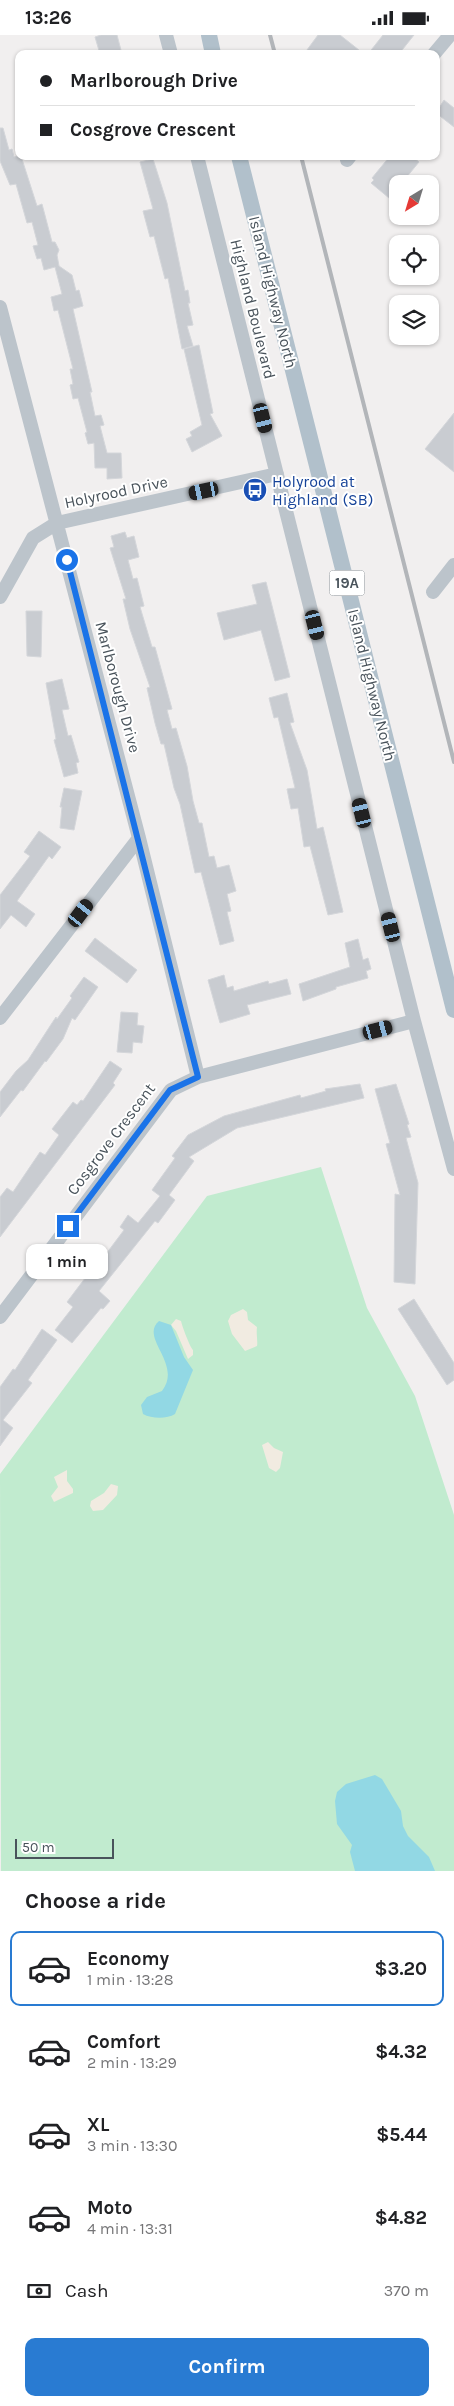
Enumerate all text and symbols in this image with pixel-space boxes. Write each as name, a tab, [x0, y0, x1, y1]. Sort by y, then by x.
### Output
text: 13:26	[25, 7, 72, 29]
text: Marlborough Drive	[70, 70, 238, 92]
text: Cosgrove Crescent	[70, 119, 236, 141]
north arrow	[389, 175, 439, 225]
map controls	[389, 175, 439, 345]
street label: Island Highway North	[245, 214, 301, 370]
button: locate	[389, 235, 439, 285]
street label: Highland Boulevard	[226, 237, 280, 381]
button: layers	[389, 295, 439, 345]
car	[252, 402, 273, 434]
street label: Holyrood Drive	[63, 472, 169, 512]
place label: Holyrood at Highland (SB)	[272, 472, 373, 509]
bus stop icon: Holyrood at Highland (SB)	[242, 477, 268, 503]
car	[187, 481, 220, 501]
route start	[56, 549, 78, 571]
road number: 19A	[330, 571, 364, 595]
street label: Island Highway North	[344, 607, 400, 763]
car	[304, 609, 325, 641]
street label: Marlborough Drive	[91, 619, 145, 755]
car	[351, 797, 372, 829]
car	[65, 897, 96, 929]
car	[380, 911, 401, 943]
car	[361, 1019, 394, 1041]
street label: Cosgrove Crescent	[63, 1079, 159, 1199]
route end	[57, 1215, 79, 1237]
callout: 1 min	[27, 1243, 109, 1279]
text: 1 min	[47, 1252, 87, 1271]
scale bar	[15, 1836, 114, 1859]
text: 50 m	[22, 1839, 55, 1856]
text: Choose a ride	[25, 1888, 166, 1914]
icon: car	[27, 1946, 72, 1991]
text: Economy	[87, 1948, 169, 1970]
text: $3.20	[374, 1958, 427, 1980]
text: 1 min · 13:28	[87, 1970, 173, 1989]
icon: car	[27, 2029, 72, 2074]
text: Comfort	[87, 2031, 161, 2053]
text: $4.32	[375, 2041, 427, 2063]
text: 2 min · 13:29	[87, 2053, 177, 2072]
icon: car	[27, 2112, 72, 2157]
text: XL	[87, 2114, 109, 2136]
text: $5.44	[376, 2124, 427, 2146]
text: 3 min · 13:30	[87, 2136, 177, 2155]
icon: car	[27, 2195, 72, 2240]
text: Moto	[87, 2197, 133, 2219]
text: $4.82	[375, 2207, 427, 2229]
text: 4 min · 13:31	[87, 2219, 173, 2238]
icon: cash	[25, 2277, 53, 2305]
text: Cash	[65, 2280, 109, 2302]
text: 370 m	[384, 2281, 429, 2300]
button: Confirm	[25, 2338, 429, 2396]

